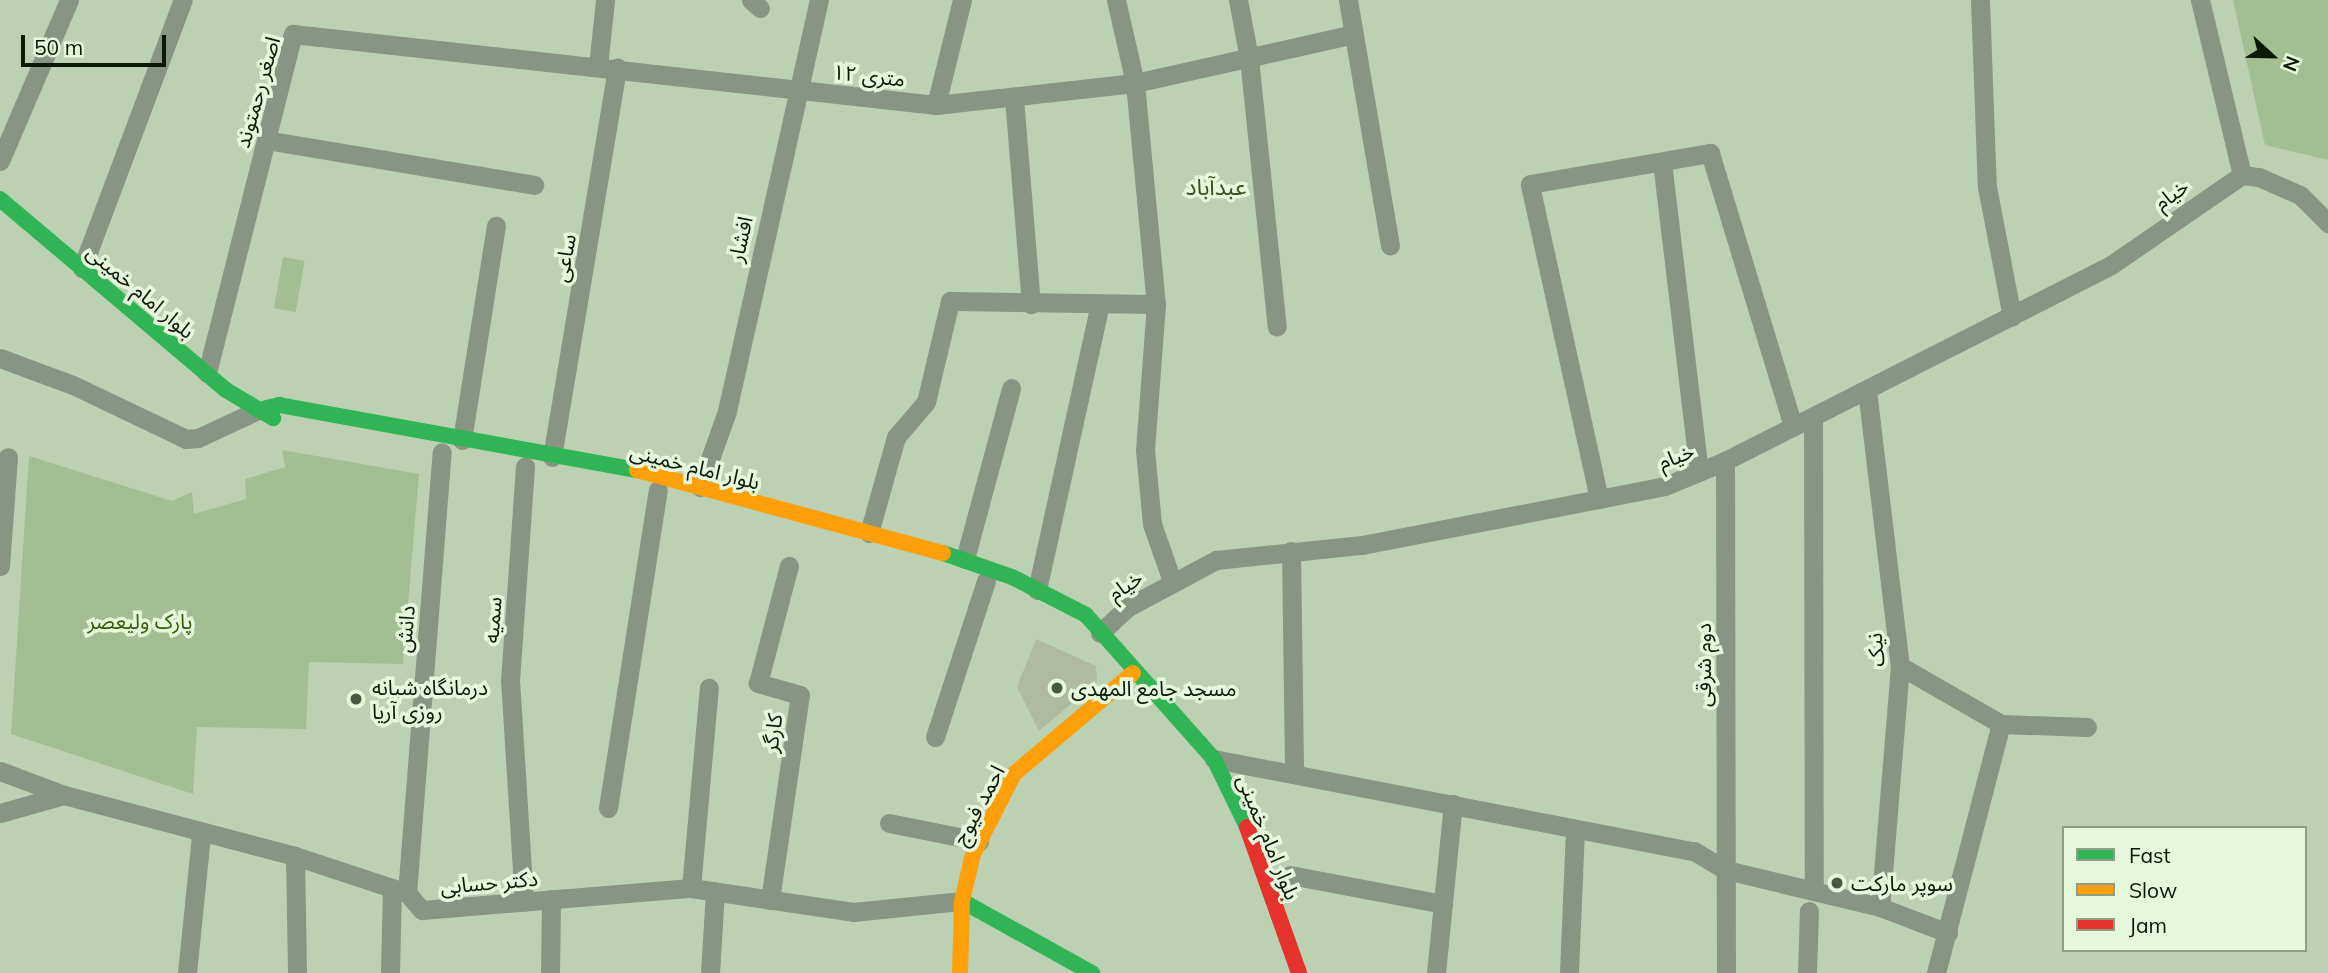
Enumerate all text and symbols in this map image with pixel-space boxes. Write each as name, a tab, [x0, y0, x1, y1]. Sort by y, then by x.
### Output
scale bar	[24, 21, 170, 65]
north arrow	[2237, 21, 2307, 91]
street label: اصغر رحمتوند	[229, 33, 285, 151]
text: 50 m	[34, 34, 83, 60]
text: N	[2278, 53, 2305, 75]
street label: ۱۲ متری	[832, 59, 906, 91]
district label: عبدآباد	[1186, 173, 1246, 201]
street label: خیام	[2149, 173, 2193, 215]
street label: افشار	[723, 214, 757, 264]
street label: ساعی	[547, 232, 581, 284]
street label: بلوار امام خمینی	[82, 239, 200, 343]
street label: بلوار امام خمینی	[628, 438, 762, 494]
street label: خیام	[1654, 438, 1698, 474]
street label: خیام	[1103, 564, 1147, 606]
street label: سمیه	[478, 596, 506, 644]
street label: دانش	[390, 604, 420, 654]
park label: پارک ولیعصر	[87, 608, 193, 634]
street label: دوم شرقی	[1690, 623, 1716, 707]
street label: نیک	[1861, 632, 1889, 668]
place label: درمانگاه شبانه روزی آریا	[372, 674, 488, 724]
place label: مسجد جامع المهدی	[1071, 675, 1236, 701]
marker: مسجد جامع المهدی	[1049, 680, 1065, 696]
marker: درمانگاه شبانه روزی آریا	[346, 689, 366, 709]
street label: کارگر	[757, 712, 787, 754]
street label: احمد فیوج	[947, 761, 1009, 849]
street label: بلوار امام خمینی	[1232, 771, 1306, 903]
legend	[2062, 826, 2307, 952]
text: Fast	[2129, 842, 2171, 868]
street label: دکتر حسابی	[439, 865, 539, 899]
place label: سوپر مارکت	[1851, 870, 1953, 896]
marker: سوپر مارکت	[1829, 875, 1845, 891]
text: Slow	[2129, 877, 2177, 903]
text: Jam	[2129, 912, 2167, 938]

